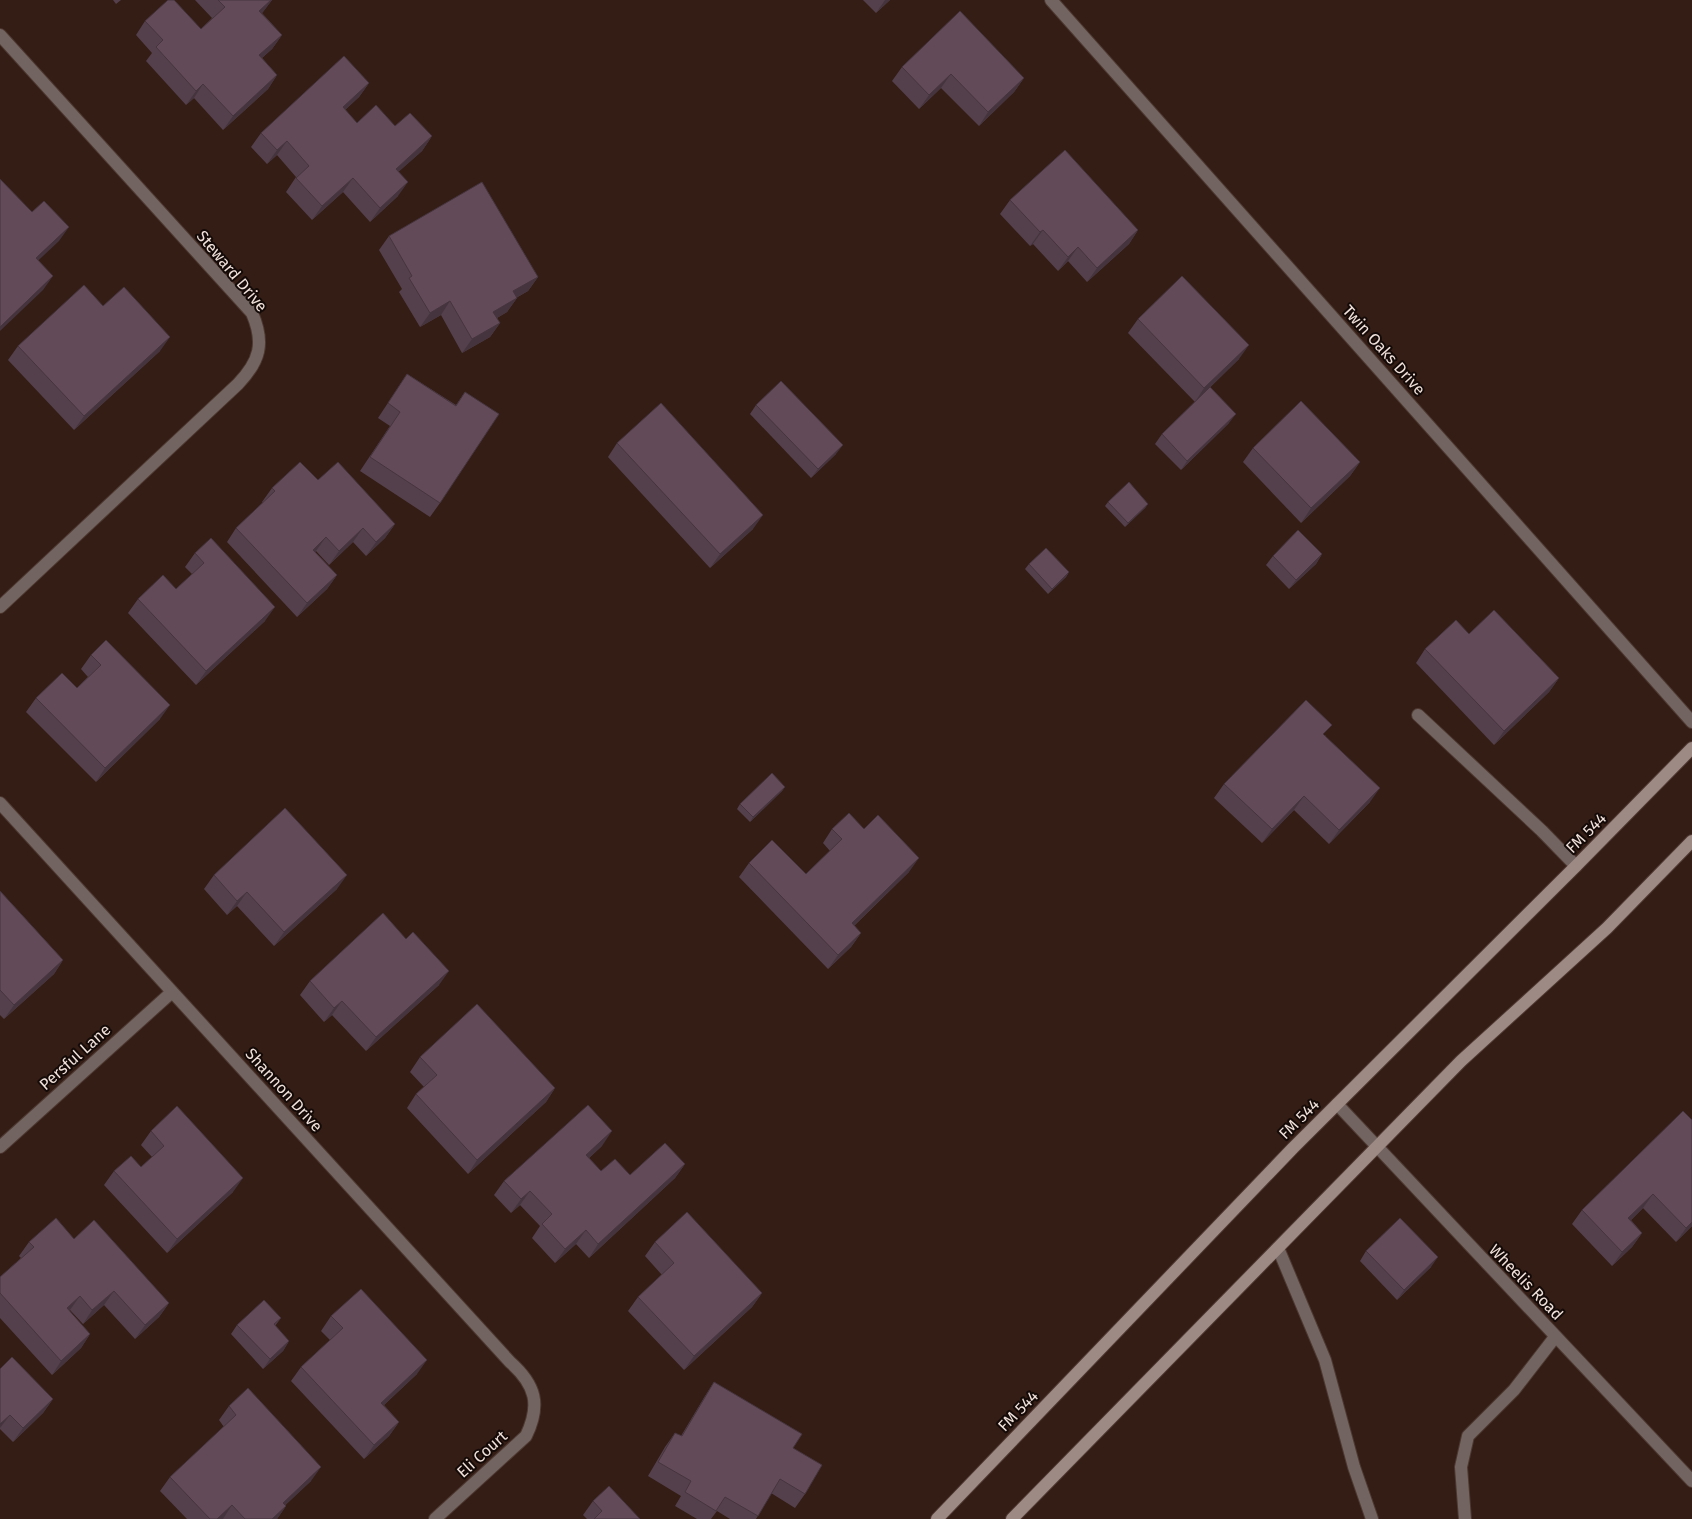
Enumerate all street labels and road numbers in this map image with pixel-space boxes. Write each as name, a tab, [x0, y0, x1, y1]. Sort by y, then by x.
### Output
street label: Steward Drive	[193, 227, 271, 315]
street label: Twin Oaks Drive	[1339, 301, 1429, 399]
street label: FM 544	[1562, 809, 1610, 857]
street label: Persful Lane	[36, 1020, 114, 1094]
street label: Shannon Drive	[241, 1044, 327, 1136]
street label: FM 544	[1275, 1095, 1323, 1143]
street label: Wheelis Road	[1485, 1240, 1567, 1324]
street label: FM 544	[994, 1386, 1042, 1435]
street label: Eli Court	[453, 1426, 511, 1482]

